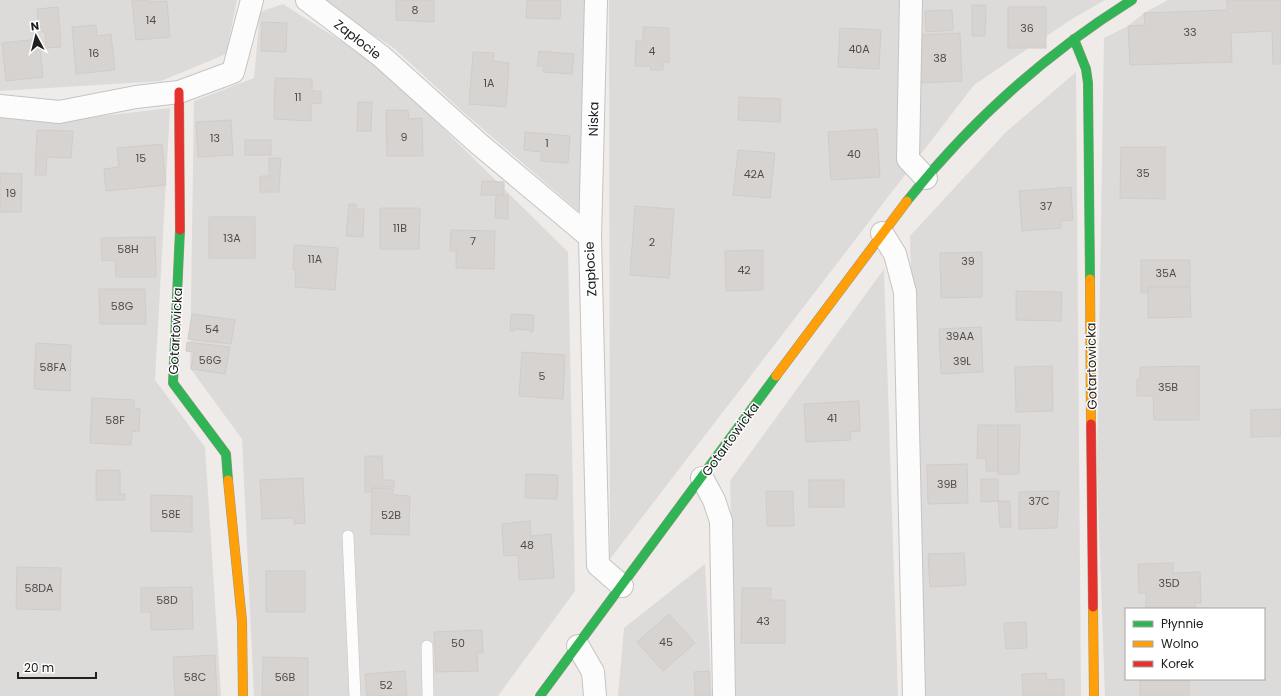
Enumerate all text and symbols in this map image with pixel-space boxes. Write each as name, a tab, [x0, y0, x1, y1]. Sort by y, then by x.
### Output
house number: 8	[412, 2, 419, 18]
house number: 14	[146, 12, 156, 28]
street label: Zapłocie	[330, 15, 385, 64]
north arrow	[16, 16, 56, 56]
text: N	[30, 18, 40, 35]
house number: 36	[1020, 20, 1034, 36]
house number: 33	[1184, 24, 1196, 40]
house number: 40A	[848, 41, 870, 57]
house number: 4	[649, 43, 656, 59]
house number: 16	[89, 45, 99, 61]
house number: 38	[933, 50, 947, 66]
house number: 1A	[484, 75, 495, 91]
house number: 11	[294, 89, 302, 105]
street label: Niska	[584, 102, 603, 136]
house number: 9	[401, 129, 408, 145]
house number: 13	[210, 130, 220, 146]
house number: 1	[545, 135, 549, 151]
house number: 40	[847, 146, 861, 162]
house number: 15	[136, 150, 146, 166]
house number: 35	[1136, 165, 1150, 181]
house number: 42A	[744, 166, 765, 182]
house number: 19	[6, 185, 16, 201]
house number: 37	[1040, 198, 1052, 214]
house number: 11B	[393, 220, 407, 236]
house number: 13A	[223, 230, 241, 246]
house number: 7	[470, 233, 476, 249]
house number: 2	[649, 234, 655, 250]
house number: 58H	[117, 241, 139, 257]
street label: Zapłocie	[580, 241, 601, 297]
house number: 11A	[308, 251, 323, 267]
house number: 39	[961, 253, 975, 269]
house number: 42	[737, 262, 751, 278]
house number: 35A	[1156, 265, 1177, 281]
street label: Gotartowicka	[164, 287, 187, 375]
house number: 58G	[111, 298, 134, 314]
house number: 54	[205, 321, 219, 337]
street label: Gotartowicka	[1081, 322, 1102, 410]
house number: 39AA	[946, 328, 975, 344]
house number: 56G	[199, 352, 222, 368]
house number: 39L	[953, 353, 971, 369]
house number: 58FA	[40, 359, 67, 375]
house number: 5	[539, 368, 546, 384]
house number: 35B	[1158, 379, 1178, 395]
street label: Gotartowicka	[697, 398, 764, 480]
house number: 41	[827, 410, 837, 426]
house number: 58F	[105, 412, 125, 428]
house number: 39B	[937, 476, 957, 492]
house number: 37C	[1029, 493, 1049, 509]
house number: 58E	[161, 506, 181, 522]
house number: 52B	[381, 507, 401, 523]
house number: 48	[520, 537, 534, 553]
house number: 35D	[1158, 575, 1180, 591]
house number: 58DA	[24, 580, 54, 596]
house number: 58D	[156, 592, 178, 608]
legend	[1125, 608, 1265, 680]
house number: 43	[756, 613, 770, 629]
text: Płynnie	[1161, 615, 1203, 632]
house number: 45	[659, 634, 673, 650]
house number: 50	[451, 635, 465, 651]
text: Wolno	[1161, 635, 1199, 652]
scale bar	[18, 654, 96, 680]
text: Korek	[1161, 655, 1195, 672]
text: 20 m	[24, 659, 54, 676]
house number: 58C	[184, 669, 206, 685]
house number: 56B	[275, 669, 296, 685]
house number: 52	[379, 677, 393, 693]

